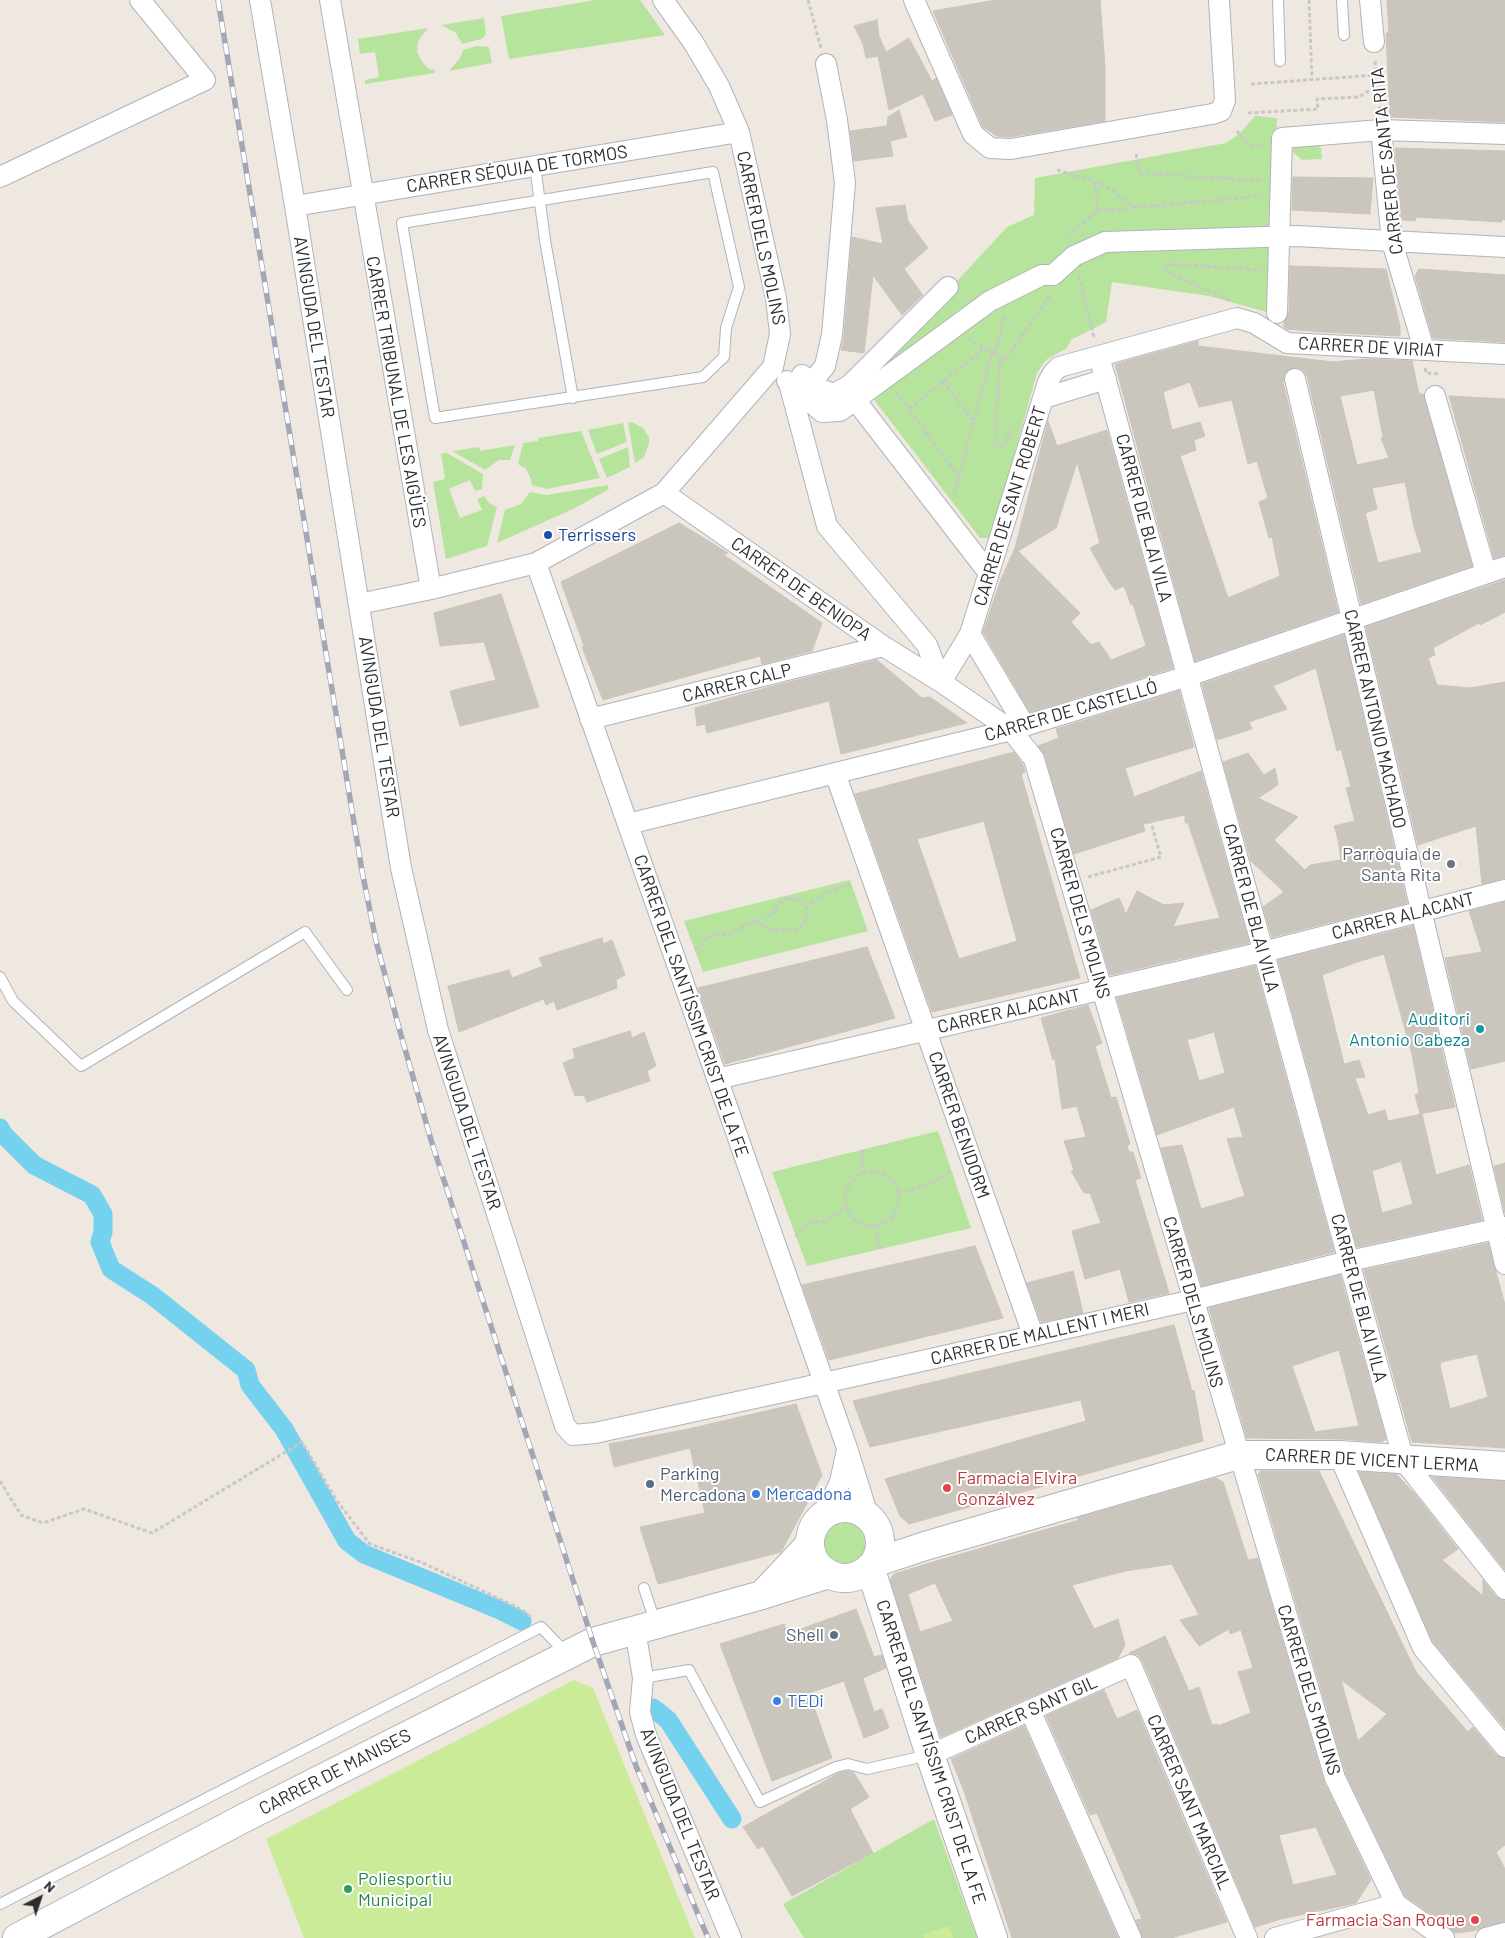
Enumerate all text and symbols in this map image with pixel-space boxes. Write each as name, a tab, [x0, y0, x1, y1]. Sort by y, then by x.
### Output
street label: CARRER DE SANTA RITA	[1366, 66, 1408, 256]
street label: CARRER SÉQUIA DE TORMOS	[405, 141, 629, 197]
street label: CARRER DELS MOLINS	[732, 149, 790, 327]
street label: AVINGUDA DEL TESTAR	[289, 235, 339, 419]
street label: CARRER TRIBUNAL DE LES AIGÜES	[361, 254, 431, 530]
street label: CARRER DE VIRIAT	[1298, 332, 1444, 362]
street label: CARRER DE SANT ROBERT	[969, 403, 1051, 609]
street label: CARRER DE BLAI VILA	[1111, 431, 1177, 605]
place label: Terrissers	[558, 524, 636, 546]
marker: Terrissers	[542, 529, 554, 541]
street label: CARRER DE BENIOPA	[727, 532, 875, 646]
street label: CARRER ANTONIO MACHADO	[1339, 607, 1411, 831]
street label: AVINGUDA DEL TESTAR	[354, 635, 404, 819]
street label: CARRER CALP	[680, 659, 794, 707]
street label: CARRER DE CASTELLÓ	[982, 676, 1160, 746]
street label: CARRER DE BLAI VILA	[1218, 821, 1284, 995]
street label: CARRER DELS MOLINS	[1045, 825, 1115, 1001]
place label: Parròquia de Santa Rita	[1342, 843, 1441, 886]
street label: CARRER DEL SANTÍSSIM CRIST DE LA FE	[629, 852, 753, 1160]
marker: Parròquia de Santa Rita	[1445, 858, 1457, 870]
street label: CARRER ALACANT	[1329, 888, 1477, 944]
street label: CARRER ALACANT	[935, 984, 1083, 1038]
place label: Auditori Antonio Cabeza	[1349, 1008, 1470, 1050]
marker: Auditori Antonio Cabeza	[1474, 1023, 1486, 1035]
street label: AVINGUDA DEL TESTAR	[428, 1031, 506, 1213]
street label: CARRER BENIDORM	[924, 1048, 994, 1202]
street label: CARRER DE BLAI VILA	[1326, 1211, 1392, 1385]
street label: CARRER DELS MOLINS	[1158, 1214, 1228, 1390]
street label: CARRER DE MALLENT I MERI	[929, 1298, 1151, 1370]
street label: CARRER DE VICENT LERMA	[1265, 1444, 1479, 1476]
place label: Parking Mercadona	[660, 1463, 746, 1506]
place label: Farmacia Elvira Gonzálvez	[957, 1467, 1077, 1510]
marker: Parking Mercadona	[644, 1478, 656, 1490]
marker: Farmacia Elvira Gonzálvez	[941, 1482, 953, 1494]
place label: Mercadona	[766, 1483, 852, 1505]
marker: Mercadona	[750, 1488, 762, 1500]
street label: CARRER DEL SANTÍSSIM CRIST DE LA FE	[871, 1597, 991, 1907]
street label: CARRER DELS MOLINS	[1273, 1602, 1345, 1778]
place label: Shell	[786, 1624, 824, 1646]
marker: Shell	[828, 1629, 840, 1641]
street label: CARRER SANT GIL	[961, 1671, 1101, 1749]
place label: TEDi	[787, 1690, 824, 1712]
marker: TEDi	[771, 1695, 783, 1707]
street label: CARRER SANT MARCIAL	[1142, 1711, 1236, 1893]
street label: CARRER DE MANISES	[255, 1724, 415, 1820]
street label: AVINGUDA DEL TESTAR	[636, 1725, 724, 1903]
place label: Poliesportiu Municipal	[358, 1868, 452, 1910]
north arrow	[15, 1873, 65, 1923]
text: N	[41, 1877, 59, 1896]
marker: Poliesportiu Municipal	[342, 1883, 354, 1895]
place label: Farmacia San Roque	[1306, 1909, 1465, 1931]
marker: Farmacia San Roque	[1469, 1914, 1481, 1926]

